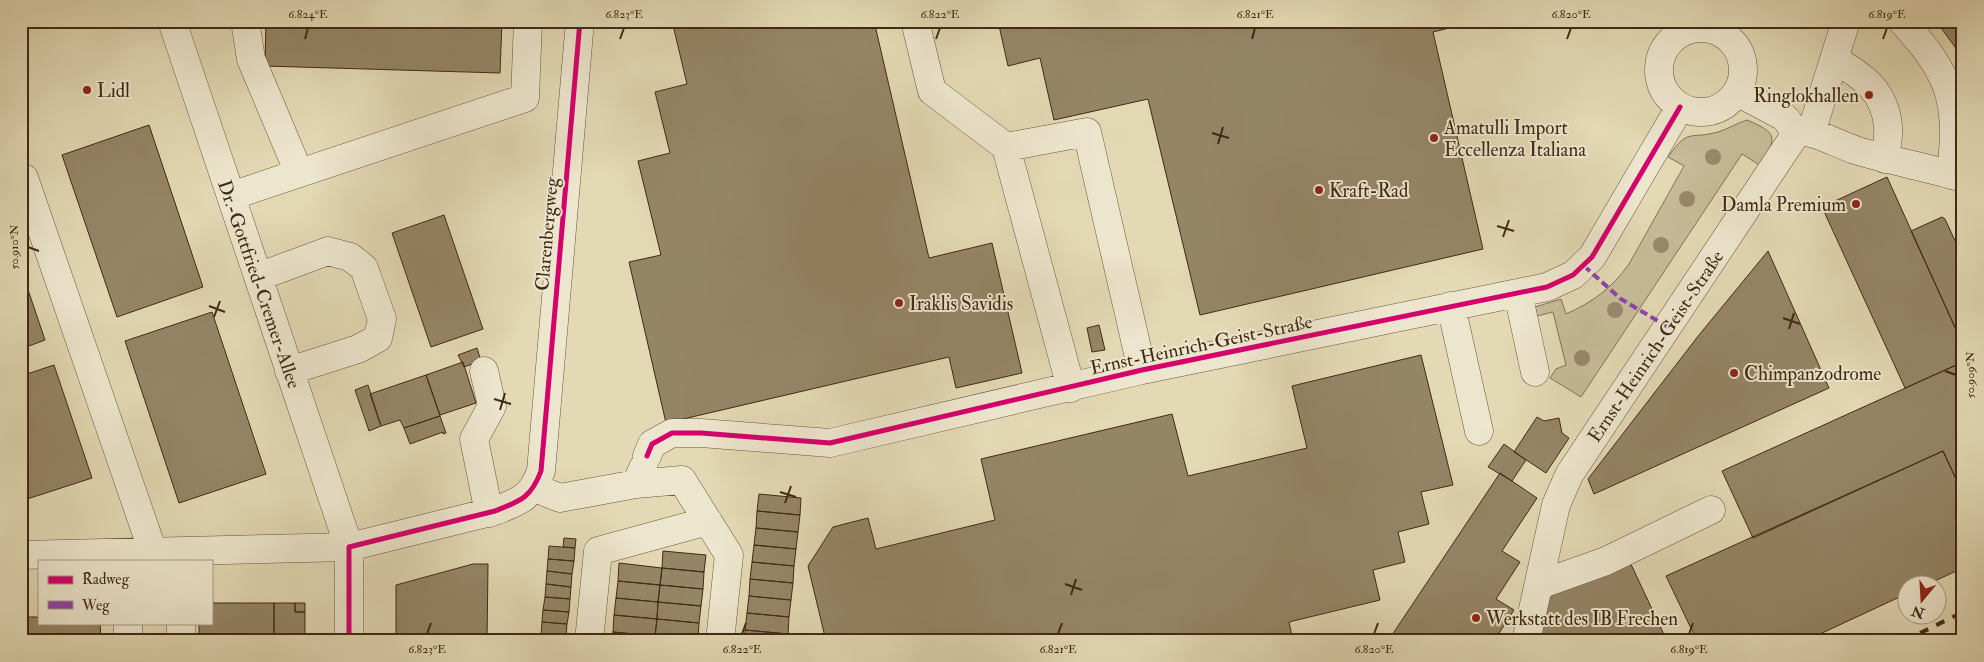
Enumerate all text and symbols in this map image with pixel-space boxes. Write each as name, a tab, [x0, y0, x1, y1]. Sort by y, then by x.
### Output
text: 6.824°E	[288, 7, 328, 22]
text: 6.823°E	[605, 7, 643, 22]
text: 6.822°E	[920, 7, 960, 22]
text: 6.821°E	[1236, 7, 1274, 22]
text: 6.820°E	[1551, 7, 1591, 22]
text: 6.819°E	[1868, 7, 1906, 22]
place label: Lidl	[97, 79, 130, 103]
marker: Lidl	[81, 84, 93, 96]
place label: Ringlokhallen	[1753, 84, 1859, 108]
marker: Ringlokhallen	[1863, 89, 1875, 101]
place label: Amatulli Import Eccellenza Italiana	[1443, 116, 1586, 162]
marker: Amatulli Import Eccellenza Italiana	[1428, 132, 1440, 144]
street label: Clarenbergweg	[530, 176, 564, 292]
street label: Dr.-Gottfried-Cremer-Allee	[212, 177, 306, 392]
place label: Kraft-Rad	[1329, 179, 1409, 203]
marker: Kraft-Rad	[1313, 184, 1325, 196]
place label: Damla Premium	[1721, 193, 1846, 217]
marker: Damla Premium	[1850, 198, 1862, 210]
text: 50.910°N	[7, 224, 22, 270]
street label: Ernst-Heinrich-Geist-Straße	[1583, 246, 1729, 447]
place label: Iraklis Savidis	[909, 292, 1013, 316]
marker: Iraklis Savidis	[893, 297, 905, 309]
street label: Ernst-Heinrich-Geist-Straße	[1088, 310, 1315, 380]
text: 50.909°N	[1963, 351, 1978, 399]
place label: Chimpanzodrome	[1744, 362, 1881, 387]
marker: Chimpanzodrome	[1728, 367, 1740, 379]
legend	[38, 560, 212, 624]
text: Radweg	[82, 570, 130, 589]
north arrow	[1896, 574, 1946, 624]
text: Weg	[81, 596, 110, 615]
text: N	[1909, 602, 1928, 622]
place label: Werkstatt des IB Frechen	[1485, 607, 1678, 631]
marker: Werkstatt des IB Frechen	[1470, 612, 1482, 624]
text: 6.823°E	[408, 642, 446, 657]
text: 6.822°E	[722, 642, 762, 657]
text: 6.821°E	[1039, 642, 1077, 657]
text: 6.820°E	[1354, 642, 1394, 657]
text: 6.819°E	[1670, 642, 1708, 657]

